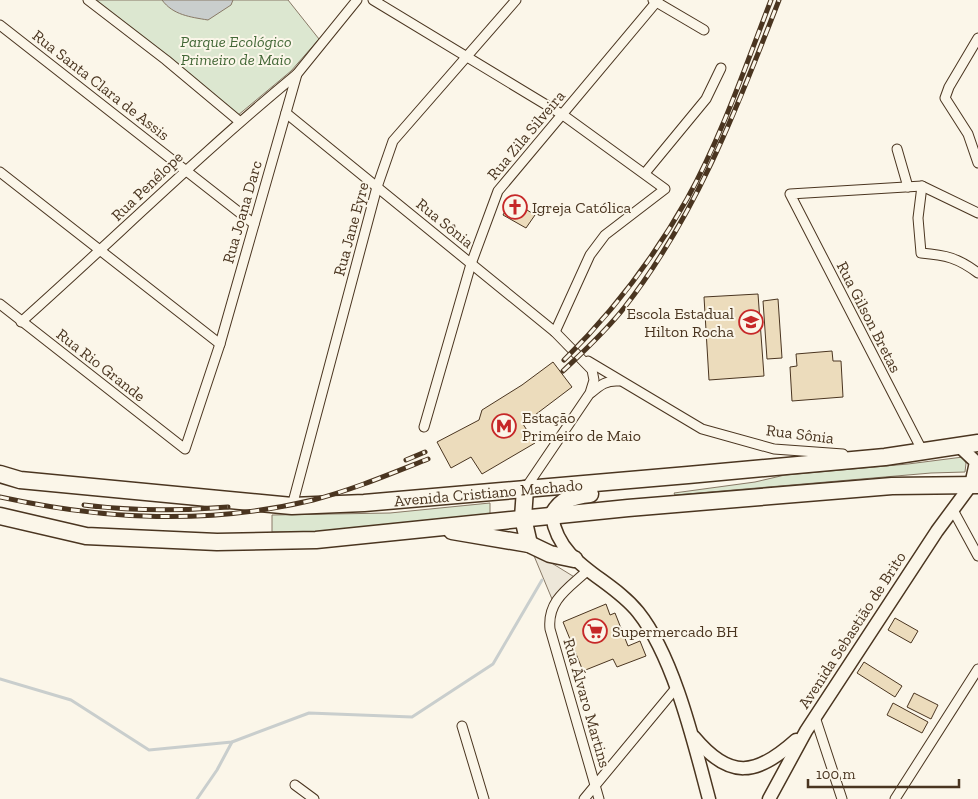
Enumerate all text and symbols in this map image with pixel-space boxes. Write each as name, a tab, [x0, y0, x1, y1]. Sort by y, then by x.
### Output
street label: Rua Santa Clara de Assis	[29, 26, 173, 144]
park label: Parque Ecológico Primeiro de Maio	[180, 32, 292, 69]
street label: Rua Zila Silveira	[483, 86, 569, 184]
street label: Rua Penélope	[107, 147, 187, 225]
street label: Rua Joana Darc	[218, 158, 266, 266]
street label: Rua Jane Eyre	[329, 180, 373, 278]
street label: Rua Sônia	[412, 194, 478, 252]
church icon: Igreja Católica	[502, 194, 528, 220]
place label: Igreja Católica	[532, 198, 632, 217]
street label: Rua Gilson Bretas	[833, 258, 905, 376]
place label: Escola Estadual Hilton Rocha	[627, 304, 734, 341]
school or university icon: Escola Estadual Hilton Rocha	[738, 309, 764, 335]
street label: Rua Rio Grande	[53, 324, 149, 406]
place label: Estação Primeiro de Maio	[522, 408, 641, 445]
metro station icon: Estação Primeiro de Maio	[491, 413, 517, 439]
street label: Rua Sônia	[765, 420, 835, 448]
street label: Avenida Cristiano Machado	[393, 475, 584, 510]
street label: Avenida Sebastião de Brito	[794, 548, 910, 712]
supermarket icon: Supermercado BH	[582, 618, 608, 644]
place label: Supermercado BH	[612, 622, 738, 641]
street label: Rua Álvaro Martins	[559, 636, 615, 770]
scale bar	[808, 756, 959, 788]
text: 100 m	[816, 765, 855, 783]

